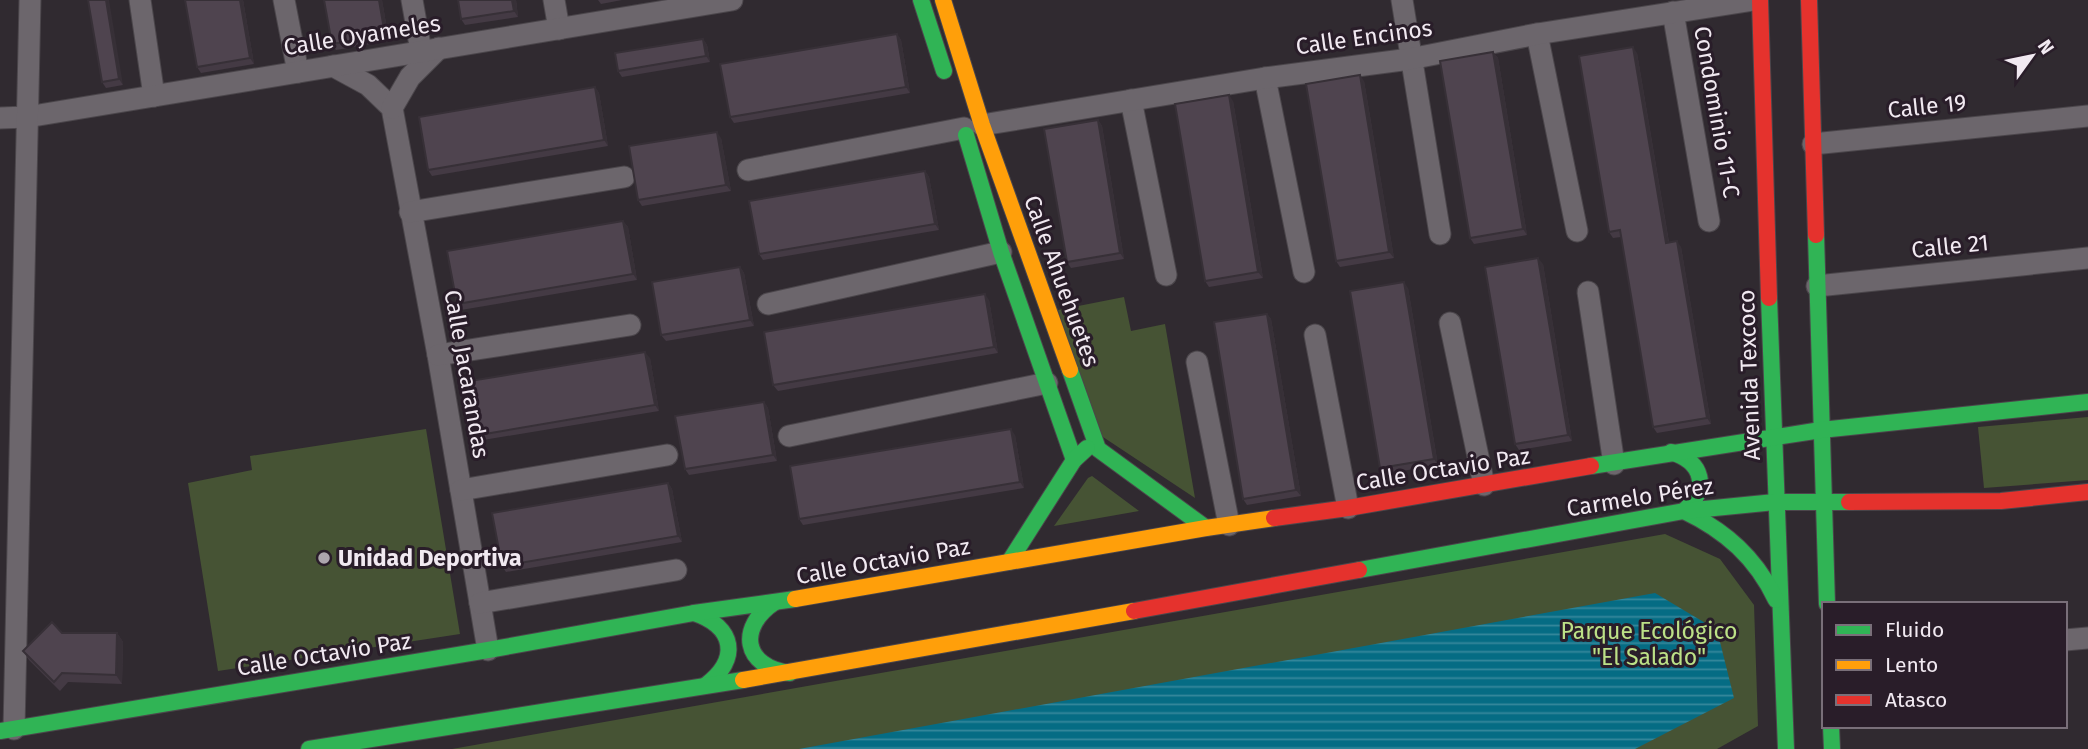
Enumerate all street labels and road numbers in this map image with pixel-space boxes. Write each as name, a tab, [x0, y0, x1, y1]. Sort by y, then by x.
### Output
street label: Calle Oyameles	[282, 9, 442, 61]
street label: Calle Encinos	[1294, 14, 1434, 60]
street label: Condominio 11-C	[1688, 24, 1746, 200]
street label: Calle 19	[1886, 88, 1968, 124]
street label: Calle Ahuehuetes	[1018, 192, 1106, 370]
street label: Calle 21	[1910, 228, 1990, 264]
street label: Calle Jacarandas	[438, 288, 496, 460]
street label: Avenida Texcoco	[1732, 289, 1766, 461]
street label: Calle Octavio Paz	[1354, 441, 1532, 497]
street label: Carmelo Pérez	[1565, 472, 1715, 522]
street label: Calle Octavio Paz	[794, 532, 972, 590]
street label: Calle Octavio Paz	[235, 626, 413, 682]

